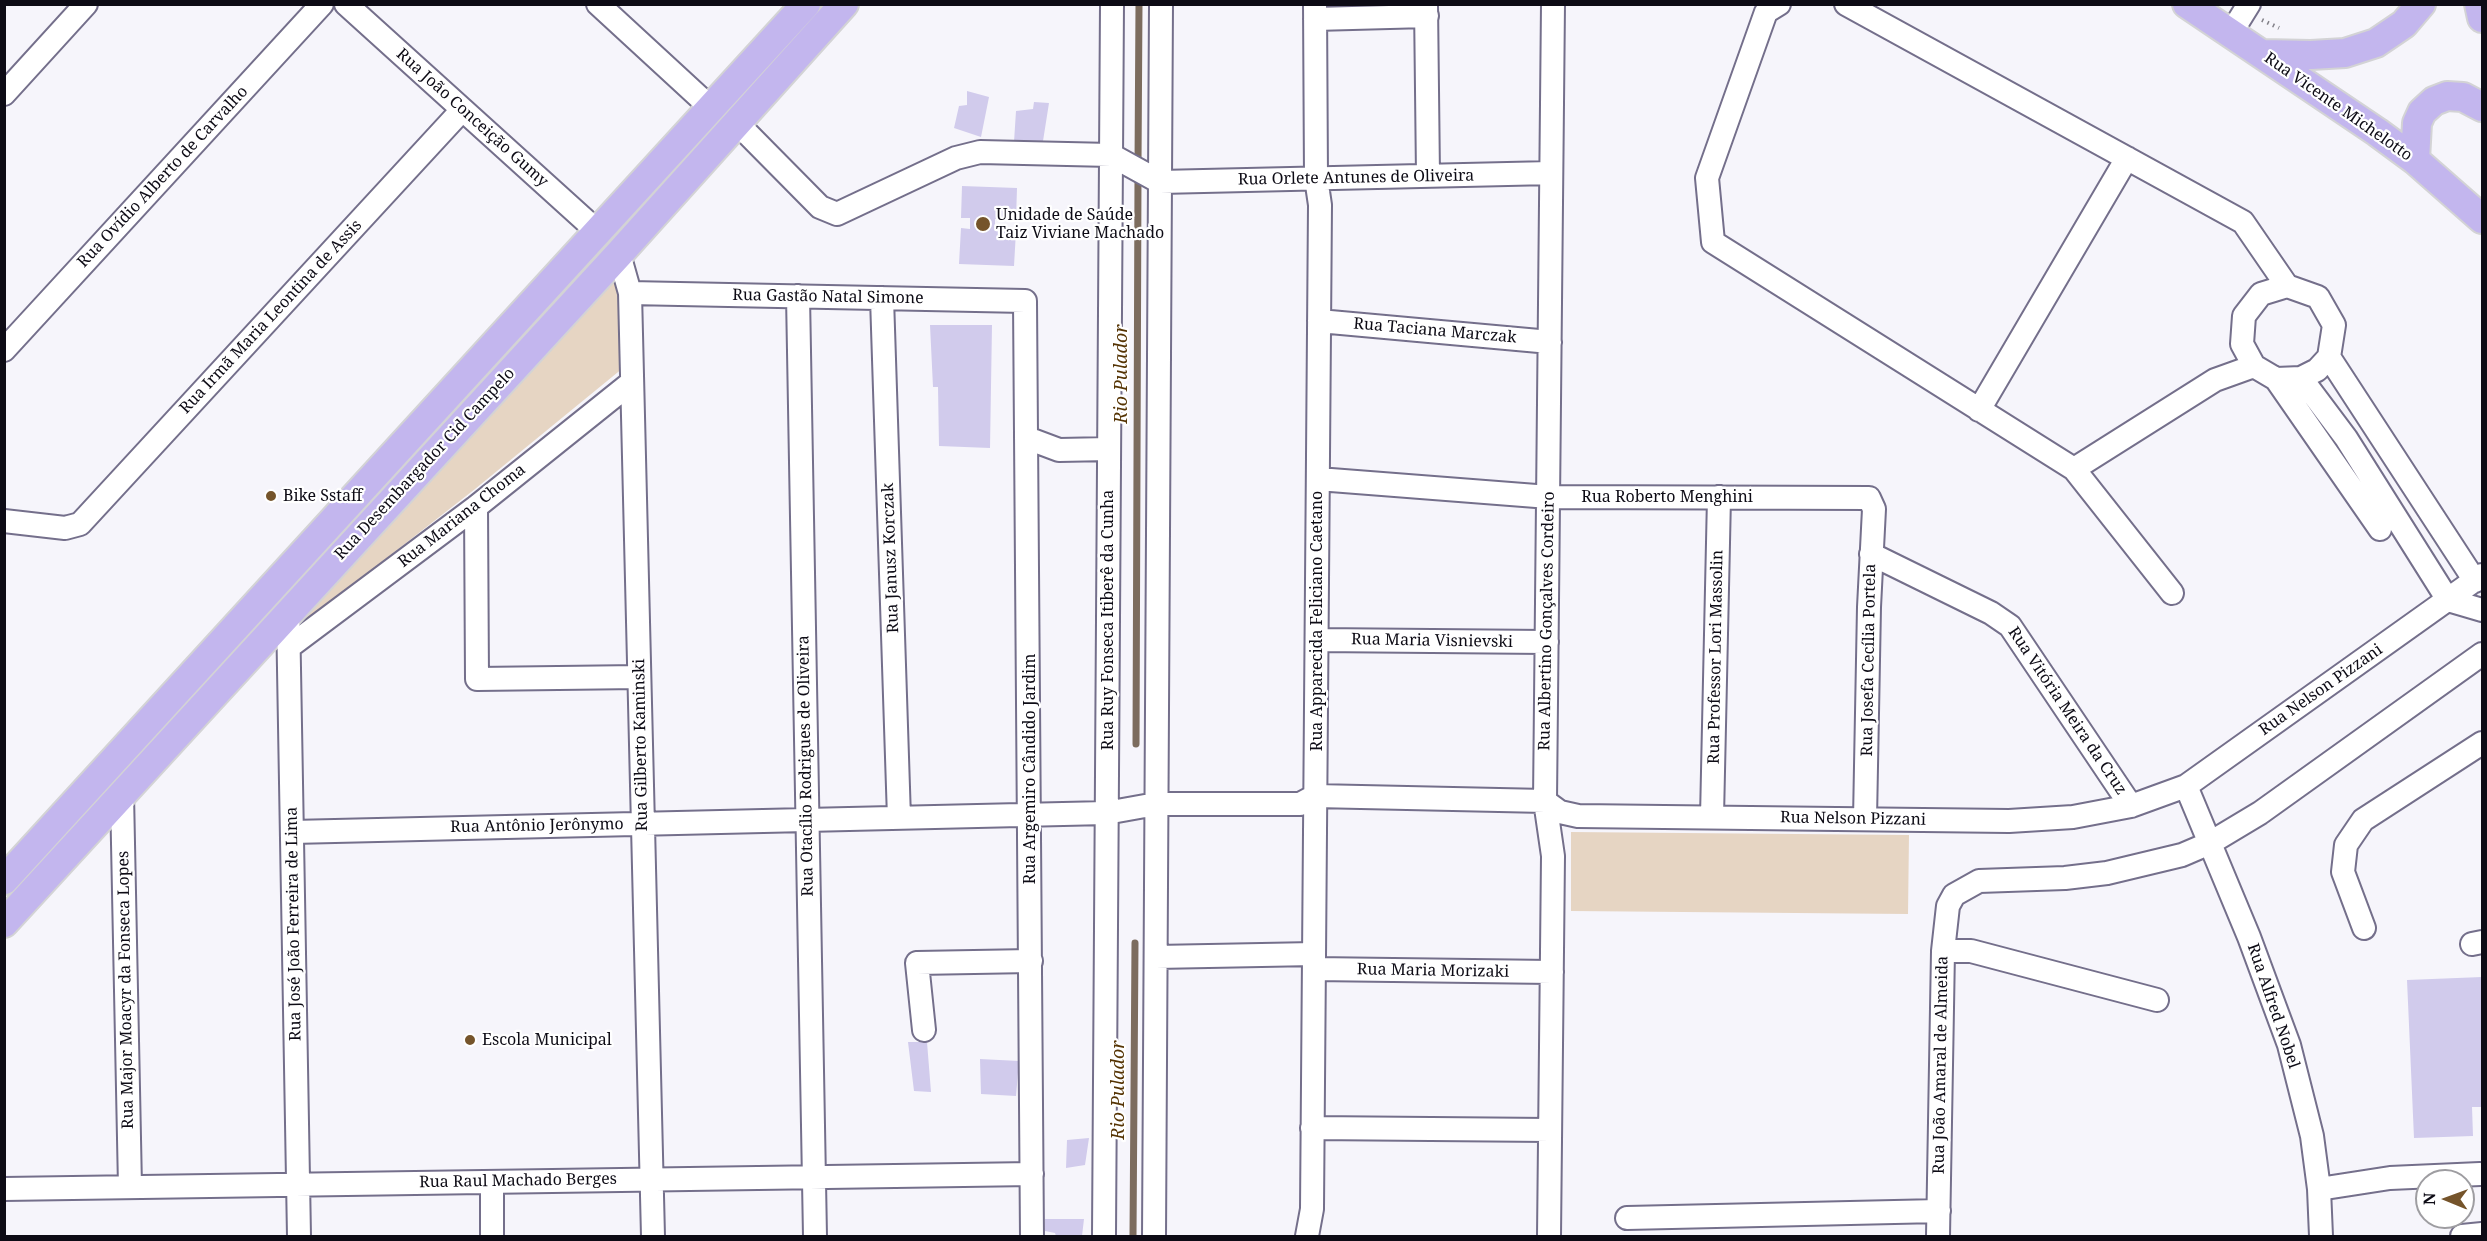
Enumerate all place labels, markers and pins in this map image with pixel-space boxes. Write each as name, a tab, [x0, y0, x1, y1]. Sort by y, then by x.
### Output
place label: Unidade de Saúde Taiz Viviane Machado	[996, 205, 1164, 243]
marker: Unidade de Saúde Taiz Viviane Machado	[974, 215, 992, 233]
place label: Bike Sstaff	[283, 486, 362, 506]
marker: Bike Sstaff	[264, 489, 278, 503]
place label: Escola Municipal	[482, 1030, 612, 1050]
marker: Escola Municipal	[463, 1033, 477, 1047]

